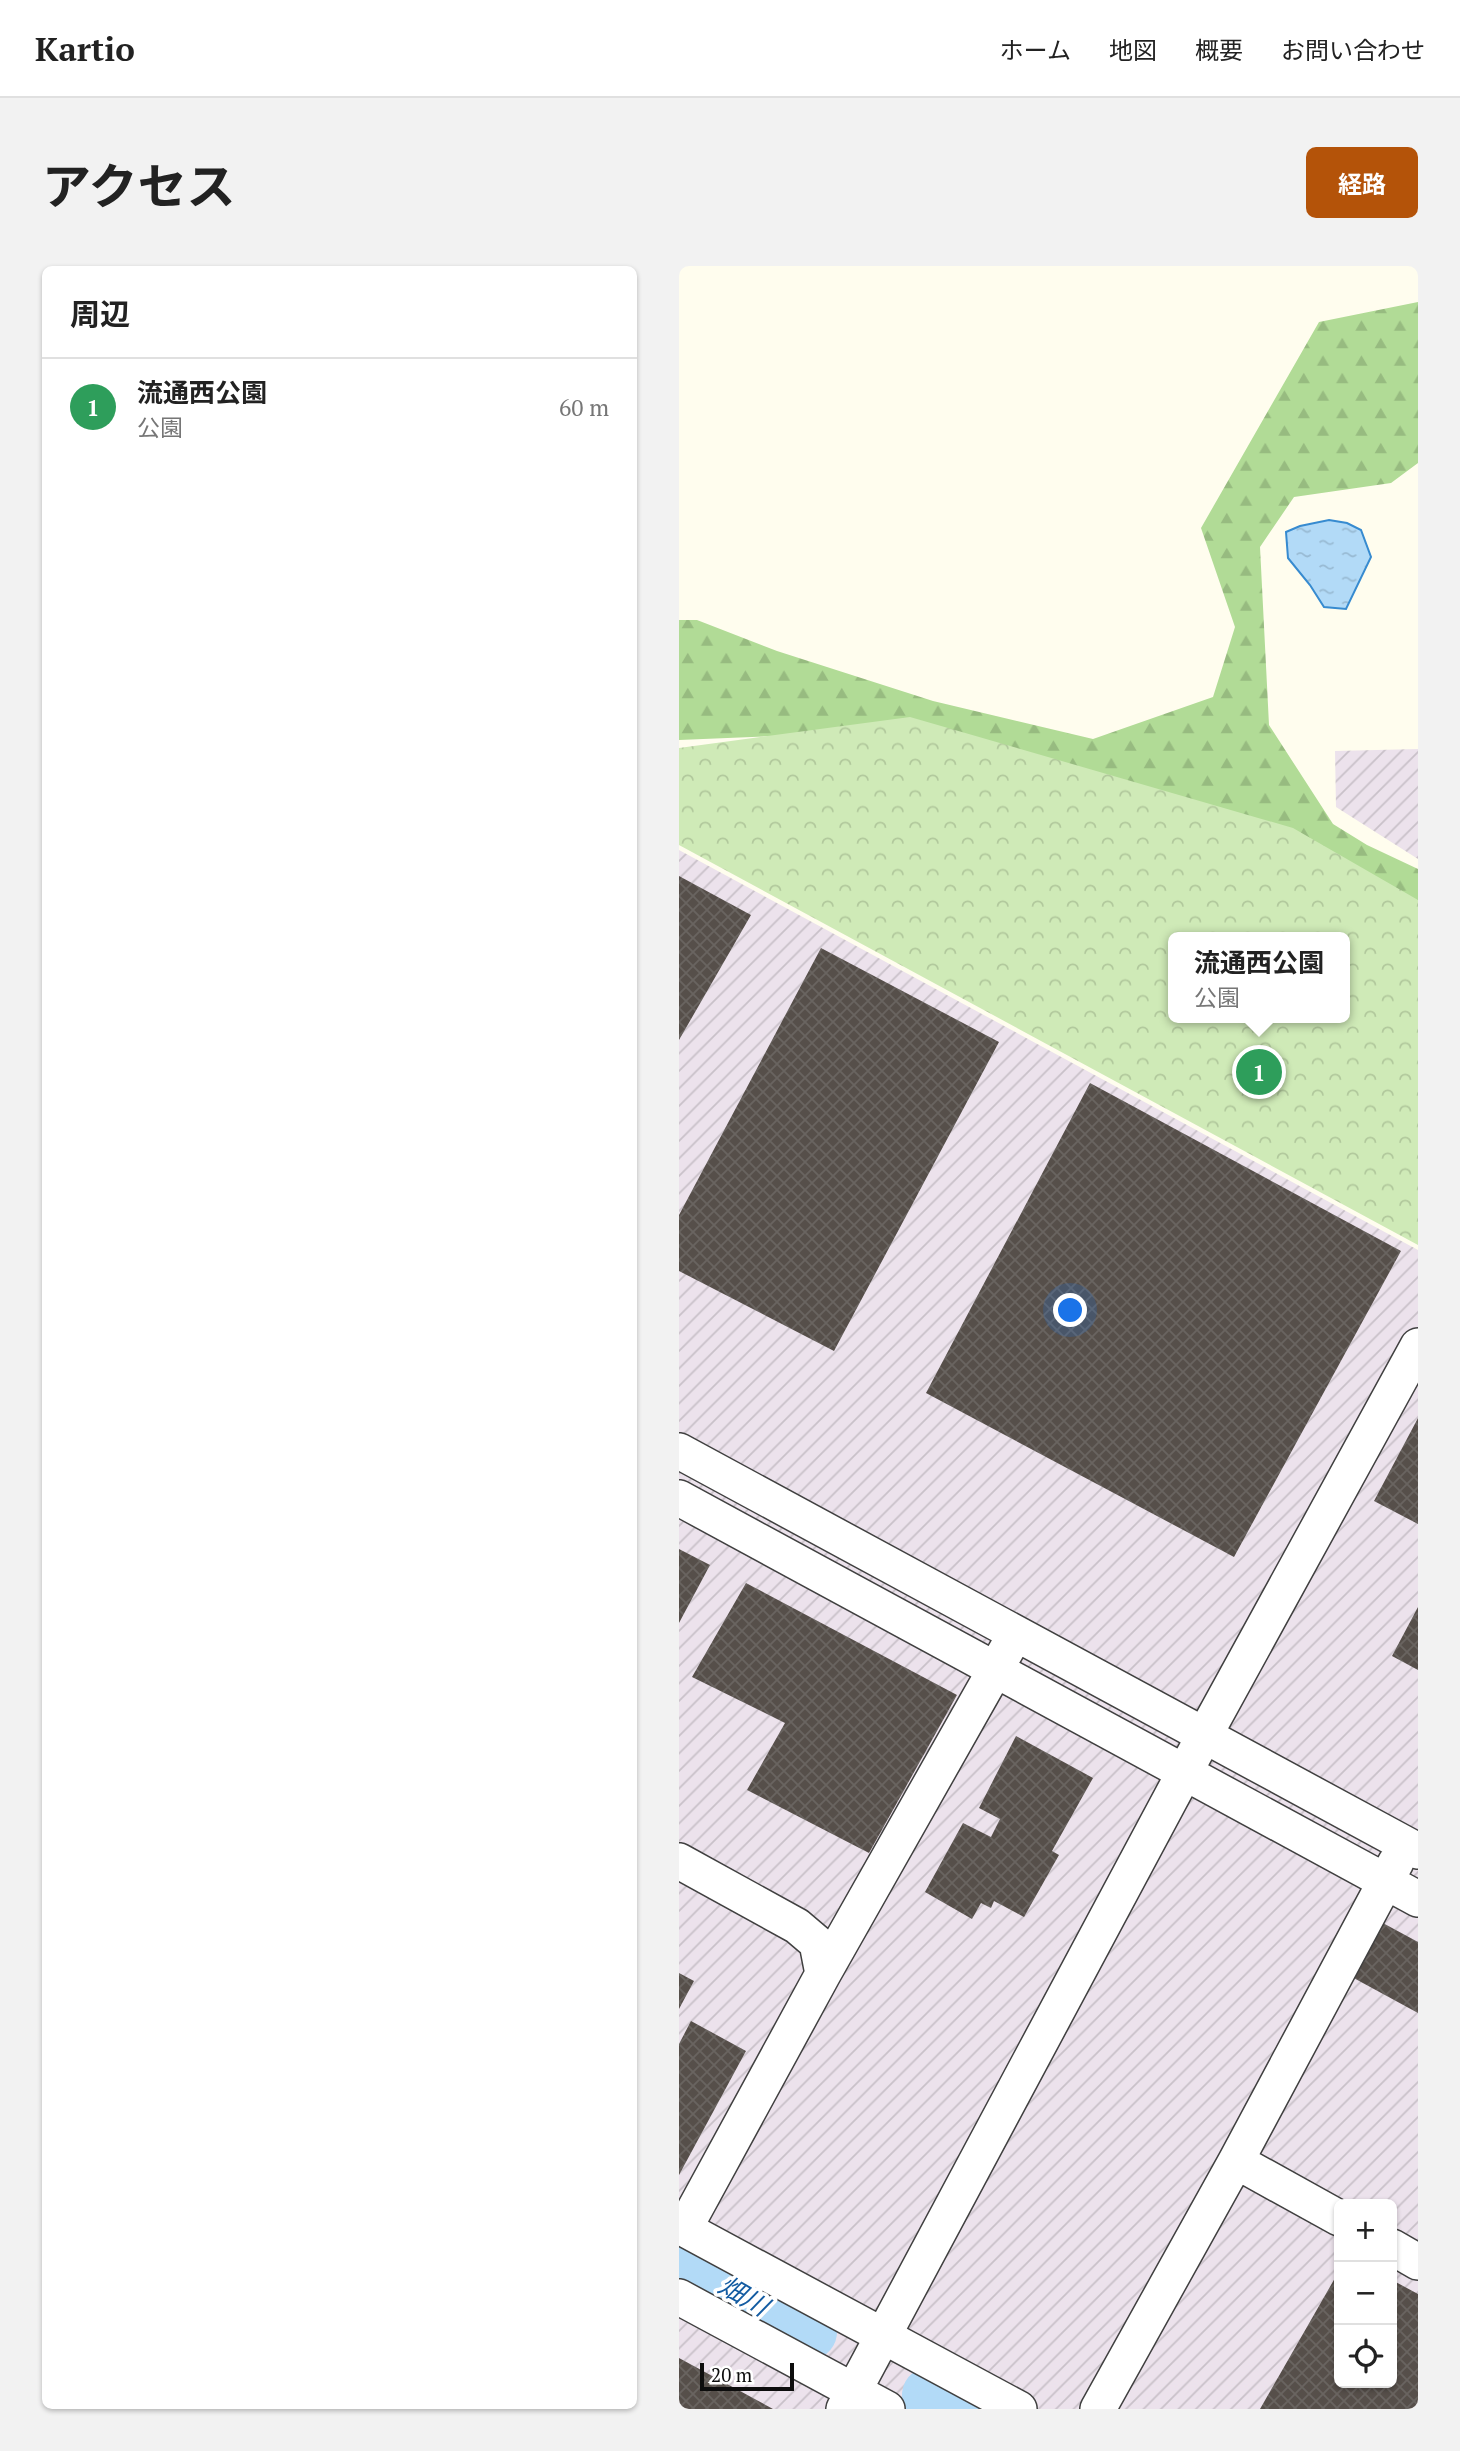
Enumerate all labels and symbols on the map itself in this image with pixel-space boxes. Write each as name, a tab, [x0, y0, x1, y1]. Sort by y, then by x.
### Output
pin: 1	[1236, 1046, 1282, 1098]
your location	[1053, 1293, 1087, 1327]
water label: 畑川	[713, 2267, 778, 2324]
scale bar	[700, 2360, 795, 2392]

